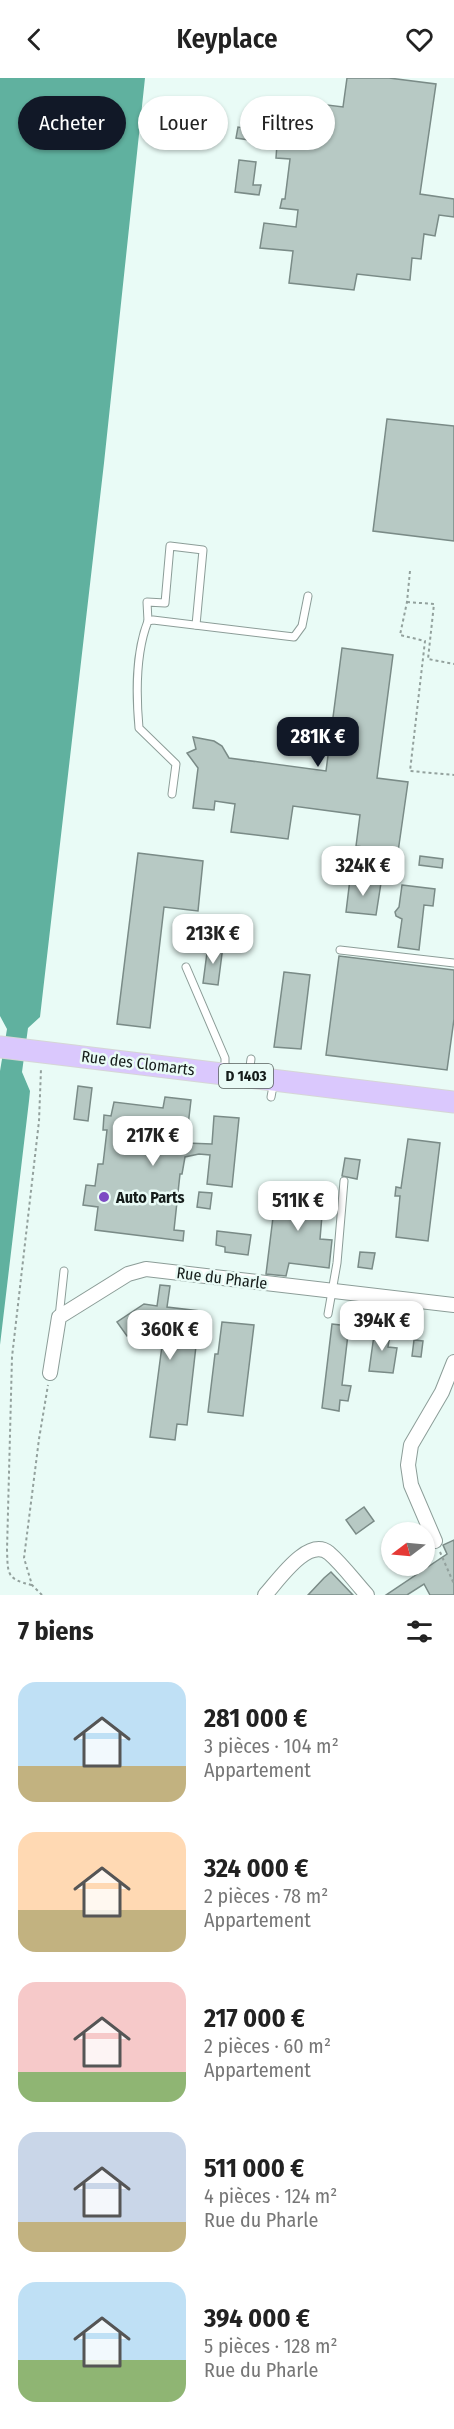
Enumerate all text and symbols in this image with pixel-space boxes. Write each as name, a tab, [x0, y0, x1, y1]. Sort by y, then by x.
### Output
icon: back	[18, 23, 51, 56]
text: Keyplace	[176, 23, 278, 55]
icon: heart	[403, 23, 436, 56]
chip: Acheter	[18, 96, 126, 150]
chip: Louer	[138, 96, 228, 150]
chip: Filtres	[240, 96, 335, 150]
pin: 281K €	[269, 717, 367, 768]
text: 281K €	[291, 724, 345, 748]
pin: 324K €	[314, 846, 412, 897]
text: 324K €	[336, 853, 390, 877]
pin: 213K €	[164, 914, 262, 965]
text: 213K €	[186, 921, 240, 945]
street label: Rue des Clomarts	[80, 1047, 196, 1079]
road number: D 1403	[219, 1064, 273, 1088]
pin: 217K €	[104, 1116, 202, 1167]
text: 217K €	[127, 1123, 179, 1147]
pin: 511K €	[249, 1181, 347, 1232]
place label: Auto Parts	[115, 1188, 185, 1207]
text: 511K €	[272, 1188, 324, 1212]
marker: Auto Parts	[97, 1190, 111, 1204]
street label: Rue du Pharle	[175, 1263, 269, 1293]
pin: 394K €	[333, 1301, 431, 1352]
text: 394K €	[354, 1308, 410, 1332]
pin: 360K €	[121, 1310, 219, 1361]
text: 360K €	[141, 1317, 199, 1341]
north arrow	[381, 1522, 435, 1576]
map controls	[381, 1522, 435, 1576]
icon: filters	[403, 1615, 436, 1648]
text: 7 biens	[18, 1616, 94, 1647]
text: 281 000 €	[204, 1703, 308, 1734]
icon: home	[66, 1706, 138, 1778]
text: 3 pièces · 104 m²	[204, 1734, 339, 1758]
text: Appartement	[204, 1758, 311, 1782]
text: 324 000 €	[204, 1853, 308, 1884]
icon: home	[66, 1856, 138, 1928]
text: 2 pièces · 78 m²	[204, 1884, 328, 1908]
text: Appartement	[204, 1908, 311, 1932]
text: 217 000 €	[204, 2003, 305, 2034]
icon: home	[66, 2006, 138, 2078]
text: 2 pièces · 60 m²	[204, 2034, 331, 2058]
text: Appartement	[204, 2058, 311, 2082]
text: 511 000 €	[204, 2153, 304, 2184]
icon: home	[66, 2156, 138, 2228]
text: 4 pièces · 124 m²	[204, 2184, 337, 2208]
text: Rue du Pharle	[204, 2208, 318, 2232]
text: 394 000 €	[204, 2303, 310, 2334]
icon: home	[66, 2306, 138, 2378]
text: 5 pièces · 128 m²	[204, 2334, 338, 2358]
text: Rue du Pharle	[204, 2358, 318, 2382]

